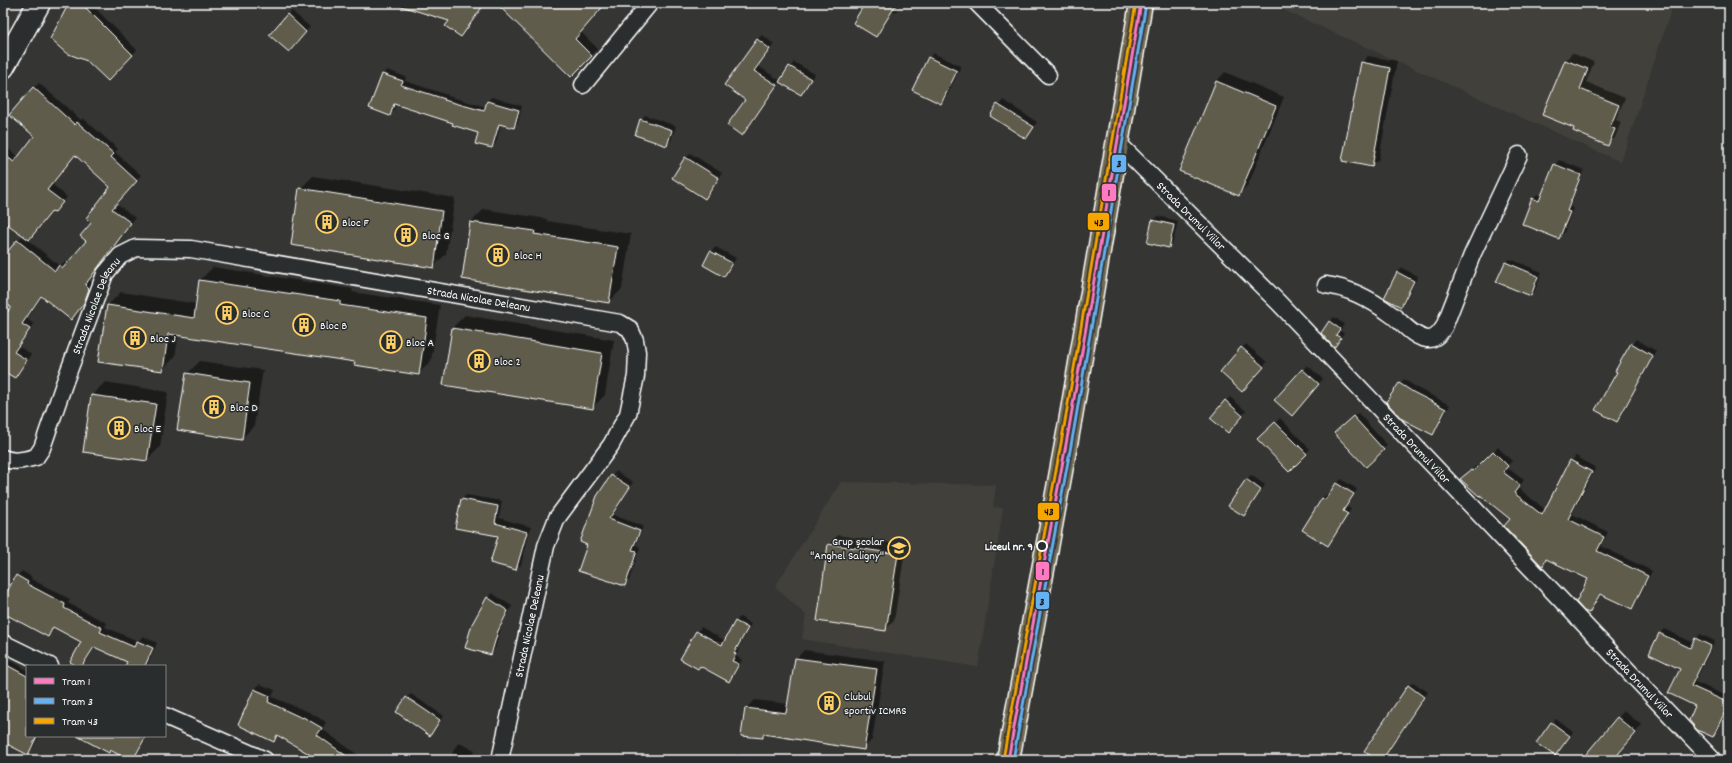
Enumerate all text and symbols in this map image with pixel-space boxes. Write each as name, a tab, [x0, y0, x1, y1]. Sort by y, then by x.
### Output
line badge: 3	[1111, 154, 1127, 173]
text: 3	[1117, 157, 1122, 173]
street label: Strada Drumul Viilor	[1152, 178, 1229, 255]
line badge: 1	[1101, 183, 1117, 202]
text: 1	[1108, 186, 1110, 202]
building icon: Bloc F	[314, 209, 340, 235]
line badge: 43	[1087, 212, 1110, 231]
place label: Bloc F	[342, 215, 369, 232]
text: 43	[1094, 216, 1104, 232]
building icon: Bloc G	[393, 222, 419, 248]
place label: Bloc G	[422, 228, 450, 245]
building icon: Bloc H	[485, 242, 511, 268]
place label: Bloc H	[514, 248, 542, 265]
street label: Strada Nicolae Deleanu	[69, 254, 125, 357]
street label: Strada Nicolae Deleanu	[426, 283, 532, 317]
building icon: Bloc C	[214, 300, 240, 326]
place label: Bloc C	[242, 306, 269, 323]
building icon: Bloc B	[291, 312, 317, 338]
place label: Bloc B	[320, 318, 347, 335]
building icon: Bloc J	[122, 325, 148, 351]
building icon: Bloc A	[378, 329, 404, 355]
place label: Bloc J	[150, 331, 176, 348]
place label: Bloc A	[406, 335, 434, 352]
building icon: Bloc 2	[466, 348, 492, 374]
place label: Bloc 2	[494, 354, 521, 371]
building icon: Bloc D	[201, 394, 227, 420]
place label: Bloc D	[230, 400, 258, 417]
street label: Strada Drumul Viilor	[1378, 410, 1454, 489]
building icon: Bloc E	[106, 415, 132, 441]
place label: Bloc E	[134, 421, 161, 438]
line badge: 43	[1037, 502, 1060, 521]
text: 43	[1044, 505, 1054, 521]
place label: Grup școlar "Anghel Saligny"	[810, 534, 885, 565]
school or university icon: Grup școlar "Anghel Saligny"	[886, 535, 912, 561]
place label: Liceul nr. 9	[985, 539, 1033, 556]
marker: Liceul nr. 9	[1036, 540, 1048, 552]
line badge: 1	[1035, 561, 1050, 581]
text: 1	[1042, 565, 1044, 581]
street label: Strada Nicolae Deleanu	[511, 573, 550, 679]
line badge: 3	[1035, 591, 1050, 610]
text: 3	[1040, 595, 1045, 611]
street label: Strada Drumul Viilor	[1601, 645, 1677, 724]
legend	[26, 665, 166, 737]
text: Tram 1	[62, 674, 91, 691]
place label: Clubul sportiv ICMRS	[844, 689, 907, 720]
building icon: Clubul sportiv ICMRS	[816, 690, 842, 716]
text: Tram 3	[62, 694, 93, 711]
text: Tram 43	[62, 714, 98, 731]

